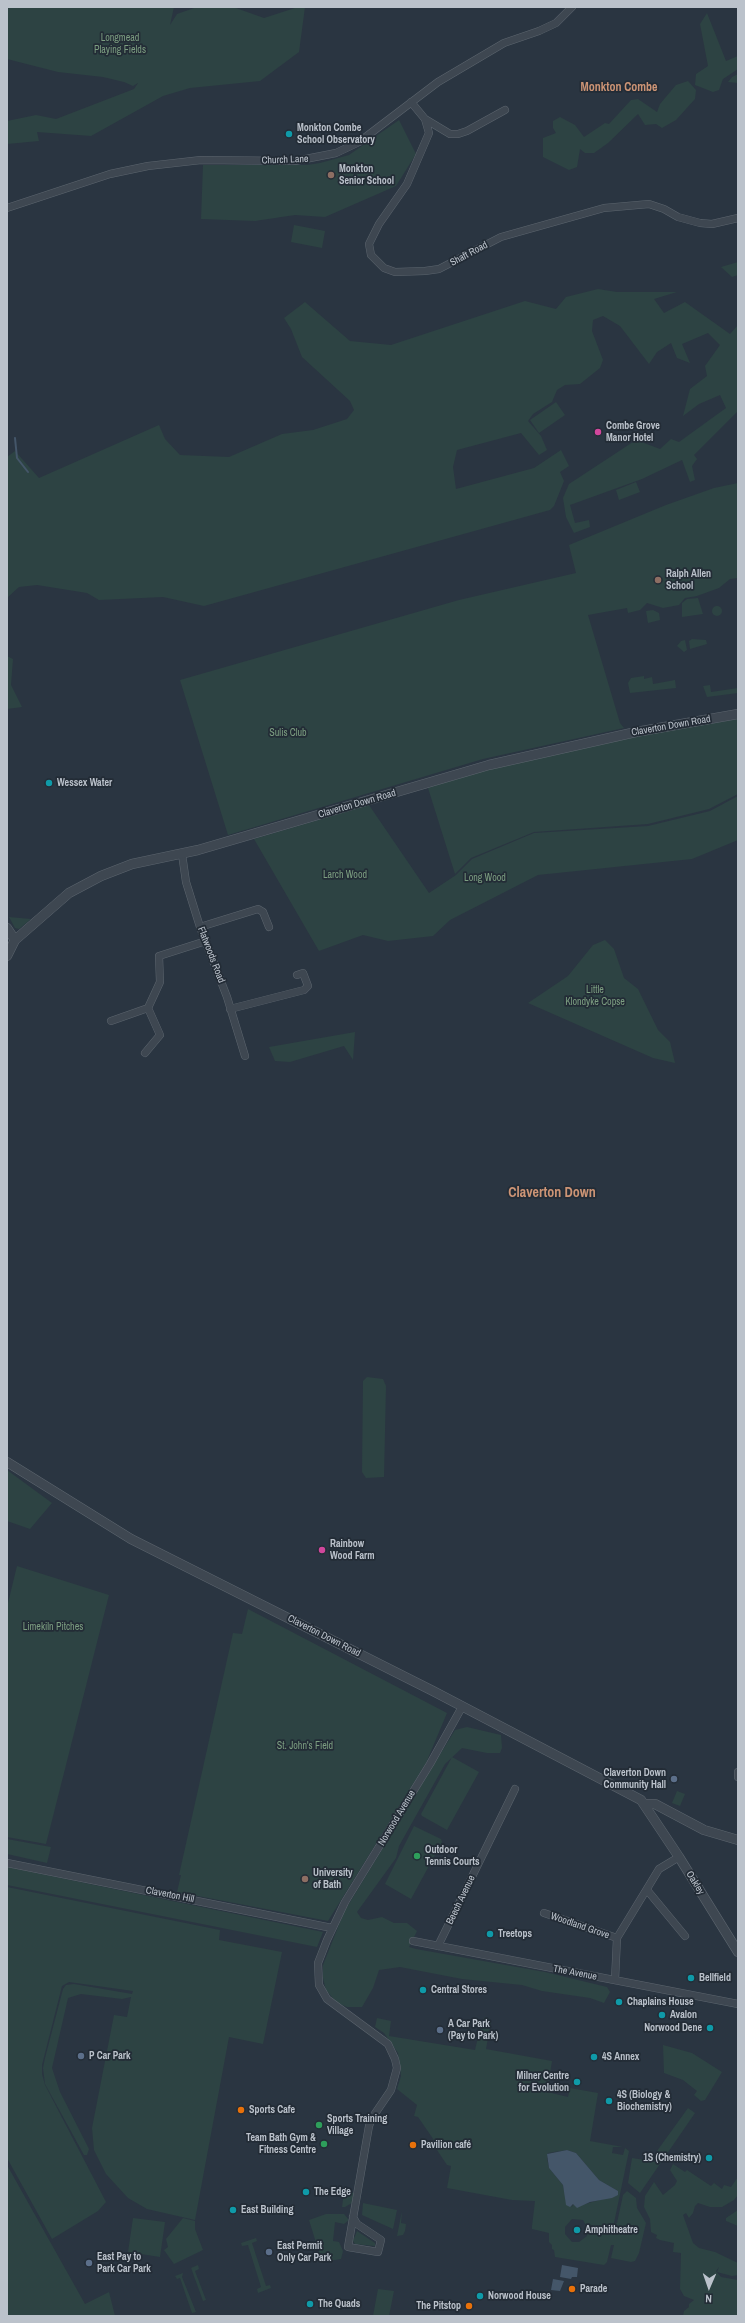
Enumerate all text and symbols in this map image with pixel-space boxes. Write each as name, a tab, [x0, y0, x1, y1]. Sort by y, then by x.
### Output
park label: Longmead Playing Fields	[94, 32, 146, 56]
district label: Monkton Combe	[580, 81, 658, 95]
place label: Monkton Combe School Observatory	[297, 122, 375, 146]
marker: Monkton Combe School Observatory	[284, 129, 294, 139]
street label: Church Lane	[261, 153, 309, 167]
place label: Monkton Senior School	[339, 163, 394, 186]
marker: Monkton Senior School	[326, 170, 336, 180]
street label: Shaft Road	[448, 239, 490, 269]
place label: Combe Grove Manor Hotel	[606, 420, 660, 444]
marker: Combe Grove Manor Hotel	[593, 427, 603, 437]
place label: Ralph Allen School	[666, 568, 711, 592]
marker: Ralph Allen School	[653, 575, 663, 585]
street label: Claverton Down Road	[630, 713, 712, 739]
park label: Sulis Club	[269, 727, 307, 739]
place label: Wessex Water	[57, 777, 112, 789]
marker: Wessex Water	[44, 778, 54, 788]
street label: Claverton Down Road	[317, 787, 397, 821]
park label: Larch Wood	[323, 869, 367, 881]
park label: Long Wood	[464, 872, 506, 884]
street label: Flatwoods Road	[195, 925, 227, 985]
park label: Little Klondyke Copse	[565, 984, 625, 1008]
district label: Claverton Down	[508, 1185, 596, 1201]
place label: Rainbow Wood Farm	[330, 1538, 375, 1562]
marker: Rainbow Wood Farm	[317, 1545, 327, 1555]
street label: Claverton Down Road	[286, 1612, 362, 1660]
park label: Limekiln Pitches	[23, 1621, 83, 1633]
park label: St. John's Field	[277, 1740, 333, 1752]
place label: Claverton Down Community Hall	[604, 1767, 666, 1790]
marker: Claverton Down Community Hall	[669, 1774, 679, 1784]
street label: Norwood Avenue	[376, 1788, 418, 1848]
place label: Outdoor Tennis Courts	[425, 1844, 480, 1868]
marker: Outdoor Tennis Courts	[412, 1851, 422, 1861]
place label: University of Bath	[313, 1867, 353, 1890]
street label: Oakley	[683, 1869, 707, 1897]
street label: Beech Avenue	[444, 1873, 478, 1927]
marker: University of Bath	[300, 1874, 310, 1884]
street label: Claverton Hill	[145, 1884, 195, 1906]
street label: Woodland Grove	[549, 1910, 611, 1942]
place label: Treetops	[498, 1928, 532, 1940]
marker: Treetops	[485, 1929, 495, 1939]
street label: The Avenue	[552, 1963, 598, 1983]
place label: Bellfield	[699, 1972, 731, 1984]
marker: Bellfield	[686, 1973, 696, 1983]
place label: Central Stores	[431, 1984, 487, 1996]
marker: Central Stores	[418, 1985, 428, 1995]
place label: Chaplains House	[627, 1996, 694, 2008]
marker: Chaplains House	[614, 1997, 624, 2007]
place label: Avalon	[670, 2009, 697, 2021]
marker: Avalon	[657, 2010, 667, 2020]
place label: A Car Park (Pay to Park)	[448, 2018, 498, 2042]
place label: Norwood Dene	[644, 2022, 702, 2034]
marker: Norwood Dene	[705, 2023, 715, 2033]
marker: A Car Park (Pay to Park)	[435, 2025, 445, 2035]
place label: P Car Park	[89, 2050, 130, 2062]
marker: P Car Park	[76, 2051, 86, 2061]
place label: 4S Annex	[602, 2051, 639, 2063]
marker: 4S Annex	[589, 2052, 599, 2062]
place label: Milner Centre for Evolution	[517, 2070, 569, 2094]
marker: Milner Centre for Evolution	[572, 2077, 582, 2087]
place label: 4S (Biology & Biochemistry)	[617, 2089, 672, 2112]
marker: 4S (Biology & Biochemistry)	[604, 2096, 614, 2106]
place label: Sports Cafe	[249, 2104, 295, 2116]
marker: Sports Cafe	[236, 2105, 246, 2115]
place label: Sports Training Village	[327, 2113, 387, 2136]
marker: Sports Training Village	[314, 2120, 324, 2130]
place label: Team Bath Gym & Fitness Centre	[246, 2132, 316, 2156]
marker: Team Bath Gym & Fitness Centre	[319, 2139, 329, 2149]
place label: Pavilion café	[421, 2139, 471, 2151]
marker: Pavilion café	[408, 2140, 418, 2150]
place label: 1S (Chemistry)	[643, 2152, 701, 2164]
marker: 1S (Chemistry)	[704, 2153, 714, 2163]
place label: The Edge	[314, 2186, 351, 2198]
marker: The Edge	[301, 2187, 311, 2197]
place label: East Building	[241, 2204, 293, 2216]
marker: East Building	[228, 2205, 238, 2215]
place label: Amphitheatre	[585, 2224, 638, 2236]
marker: Amphitheatre	[572, 2225, 582, 2235]
place label: East Permit Only Car Park	[277, 2240, 331, 2264]
marker: East Permit Only Car Park	[264, 2247, 274, 2257]
place label: East Pay to Park Car Park	[97, 2251, 151, 2274]
marker: East Pay to Park Car Park	[84, 2258, 94, 2268]
north arrow	[689, 2267, 729, 2307]
place label: Parade	[580, 2283, 607, 2295]
marker: Parade	[567, 2284, 577, 2294]
place label: Norwood House	[488, 2290, 551, 2302]
marker: Norwood House	[475, 2291, 485, 2301]
text: N	[705, 2292, 712, 2306]
place label: The Quads	[318, 2298, 360, 2310]
marker: The Quads	[305, 2299, 315, 2309]
place label: The Pitstop	[416, 2300, 461, 2312]
marker: The Pitstop	[464, 2301, 474, 2311]

